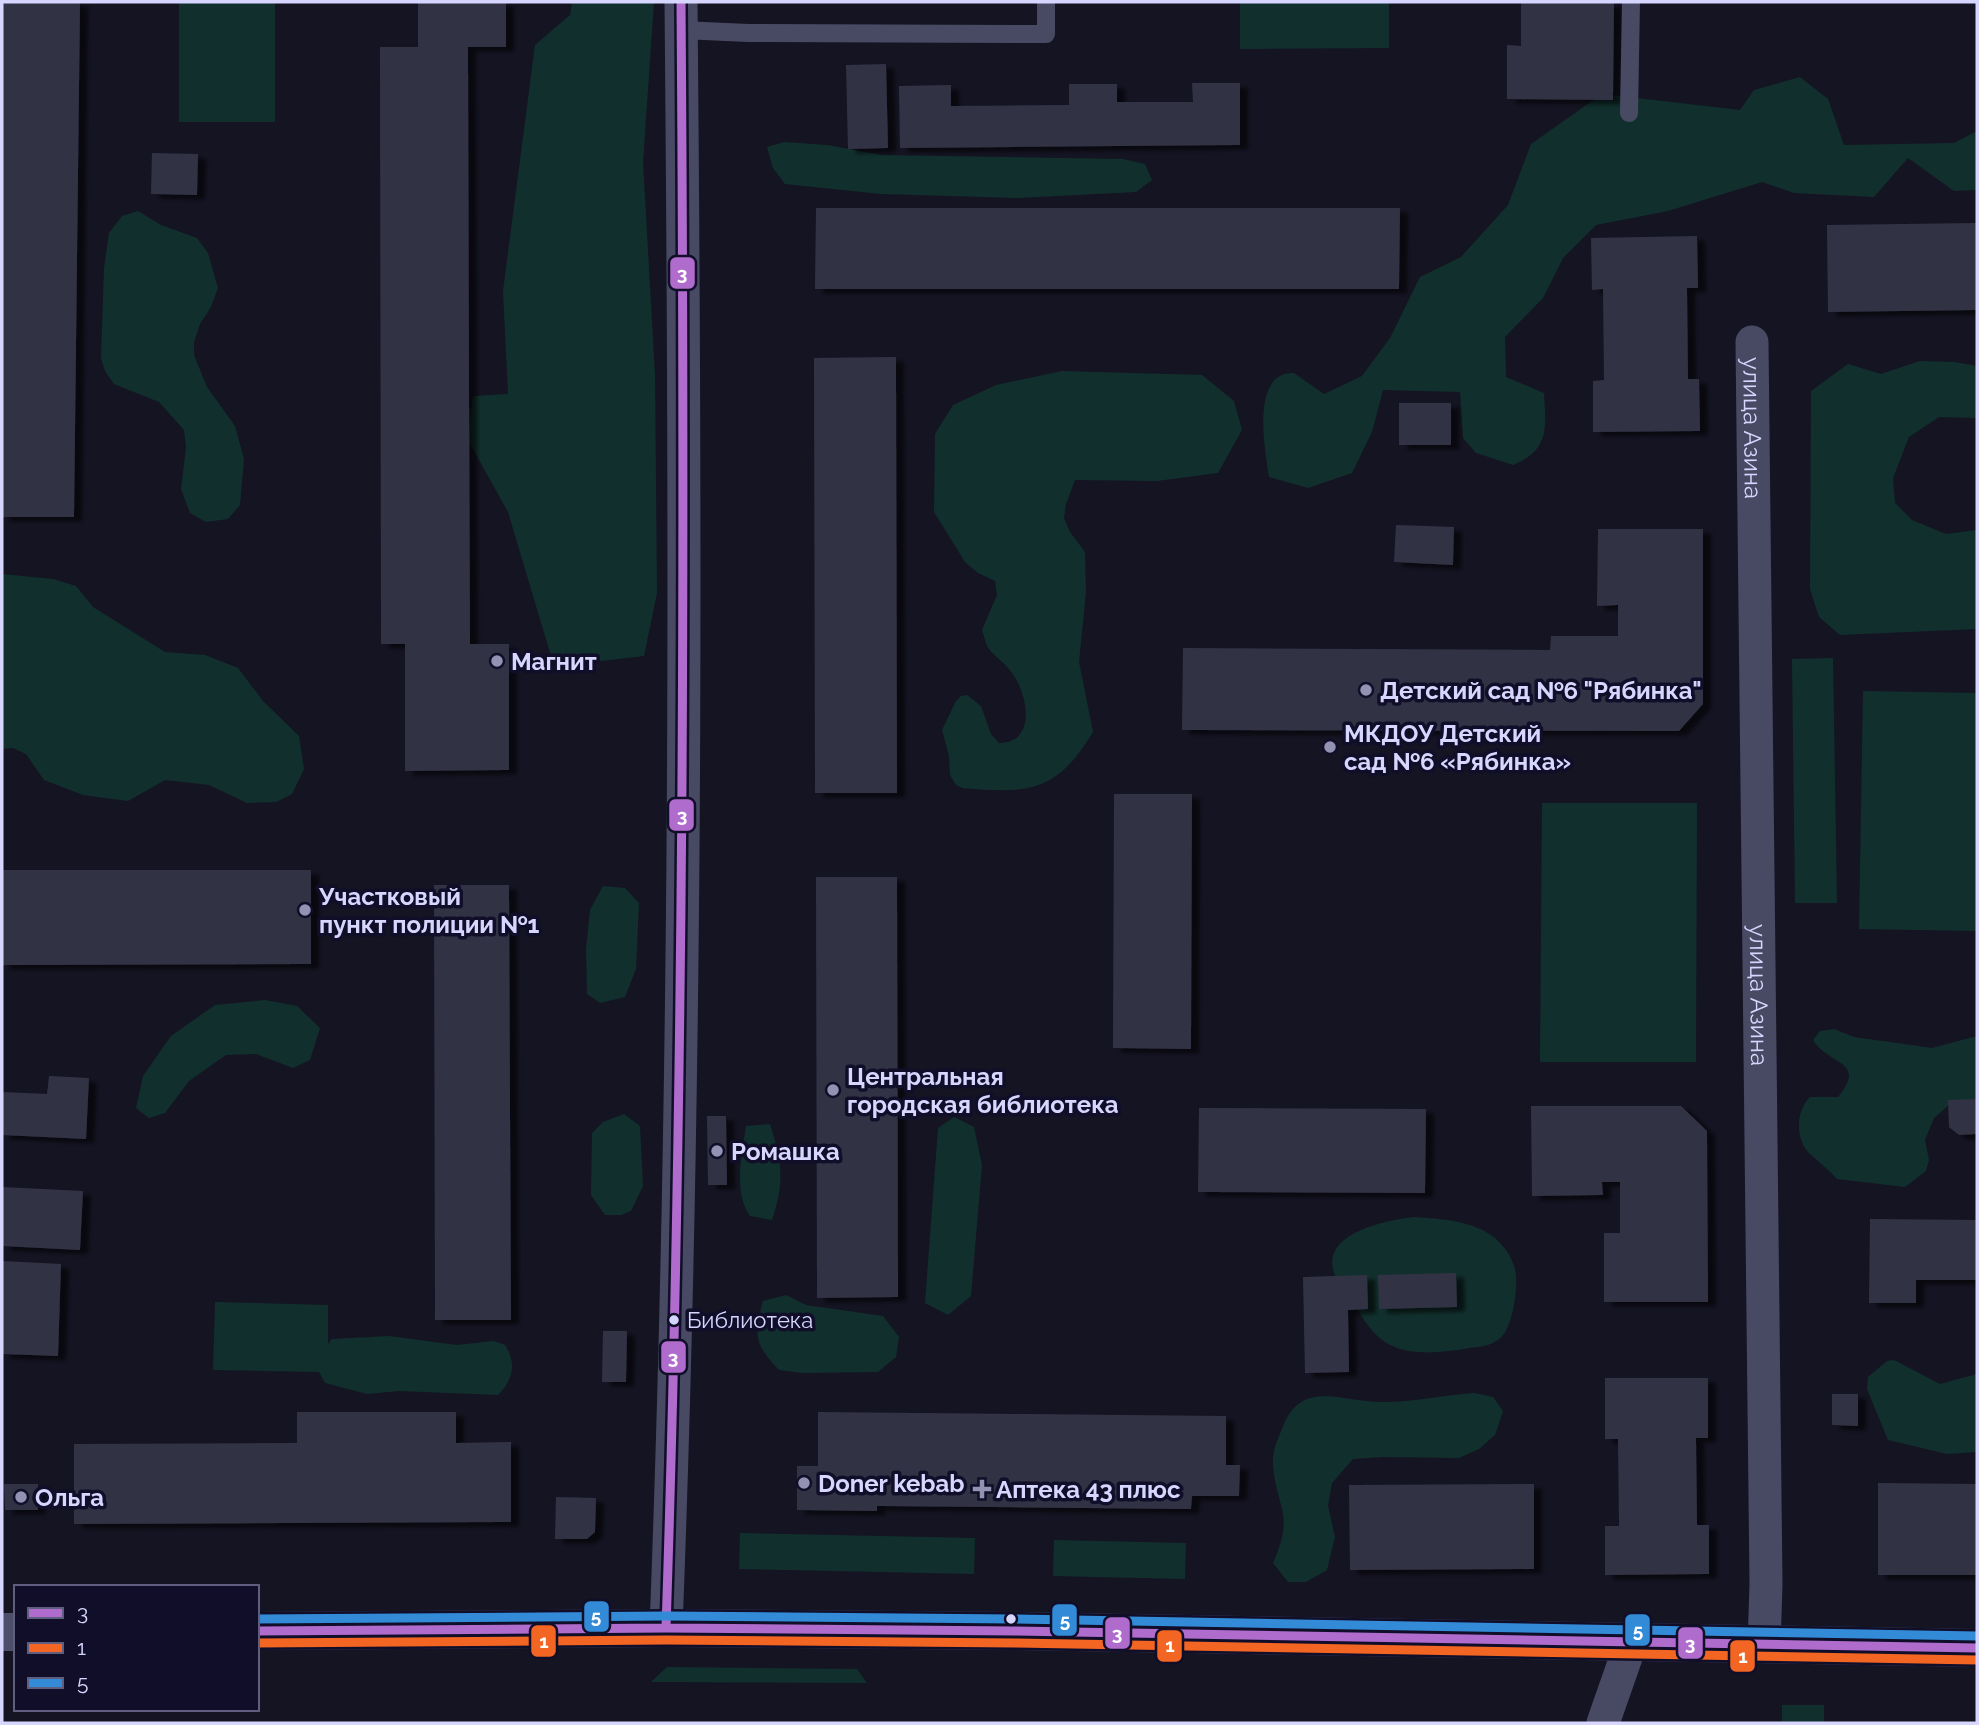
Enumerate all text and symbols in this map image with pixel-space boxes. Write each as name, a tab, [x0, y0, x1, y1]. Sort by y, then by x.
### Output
line badge: 3	[669, 256, 696, 290]
text: 3	[677, 262, 687, 284]
street label: улица Азина	[1738, 357, 1768, 499]
place label: Магнит	[511, 647, 597, 676]
marker: Магнит	[489, 653, 505, 669]
place label: Детский сад №6 "Рябинка"	[1380, 676, 1702, 705]
marker: Детский сад №6 "Рябинка"	[1358, 682, 1374, 698]
place label: МКДОУ Детский сад №6 «Рябинка»	[1344, 719, 1571, 776]
marker: МКДОУ Детский сад №6 «Рябинка»	[1322, 739, 1338, 755]
line badge: 3	[668, 798, 695, 832]
text: 3	[677, 804, 687, 826]
place label: Участковый пункт полиции №1	[318, 882, 540, 939]
marker: Участковый пункт полиции №1	[297, 902, 313, 918]
street label: улица Азина	[1744, 924, 1775, 1066]
place label: Центральная городская библиотека	[847, 1062, 1119, 1119]
marker: Центральная городская библиотека	[825, 1082, 841, 1098]
place label: Ромашка	[731, 1137, 840, 1166]
marker: Ромашка	[709, 1143, 725, 1159]
place label: Библиотека	[687, 1307, 813, 1333]
marker: Библиотека	[667, 1313, 681, 1327]
line badge: 3	[660, 1340, 687, 1374]
text: 3	[668, 1346, 678, 1368]
place label: Doner kebab	[818, 1469, 964, 1498]
marker: Doner kebab	[796, 1475, 812, 1491]
place label: Аптека 43 плюс	[996, 1475, 1181, 1504]
marker: Аптека 43 плюс	[974, 1481, 990, 1497]
place label: Ольга	[35, 1483, 104, 1512]
marker: Ольга	[13, 1489, 29, 1505]
legend	[14, 1585, 259, 1711]
text: 3	[77, 1600, 88, 1625]
line badge: 5	[583, 1600, 610, 1633]
line badge: 5	[1051, 1603, 1078, 1637]
text: 5	[591, 1605, 601, 1627]
text: 5	[1060, 1609, 1070, 1631]
unlabelled marker	[1004, 1612, 1018, 1626]
line badge: 5	[1624, 1613, 1651, 1647]
line badge: 3	[1104, 1616, 1131, 1650]
text: 5	[1633, 1619, 1643, 1641]
text: 3	[1112, 1622, 1122, 1644]
line badge: 1	[530, 1624, 557, 1658]
line badge: 3	[1677, 1626, 1704, 1660]
line badge: 1	[1156, 1629, 1183, 1663]
text: 1	[539, 1630, 549, 1652]
text: 3	[1685, 1632, 1695, 1654]
text: 1	[1165, 1634, 1175, 1656]
text: 1	[77, 1635, 86, 1660]
line badge: 1	[1729, 1639, 1756, 1673]
text: 1	[1738, 1645, 1748, 1667]
text: 5	[77, 1670, 88, 1695]

